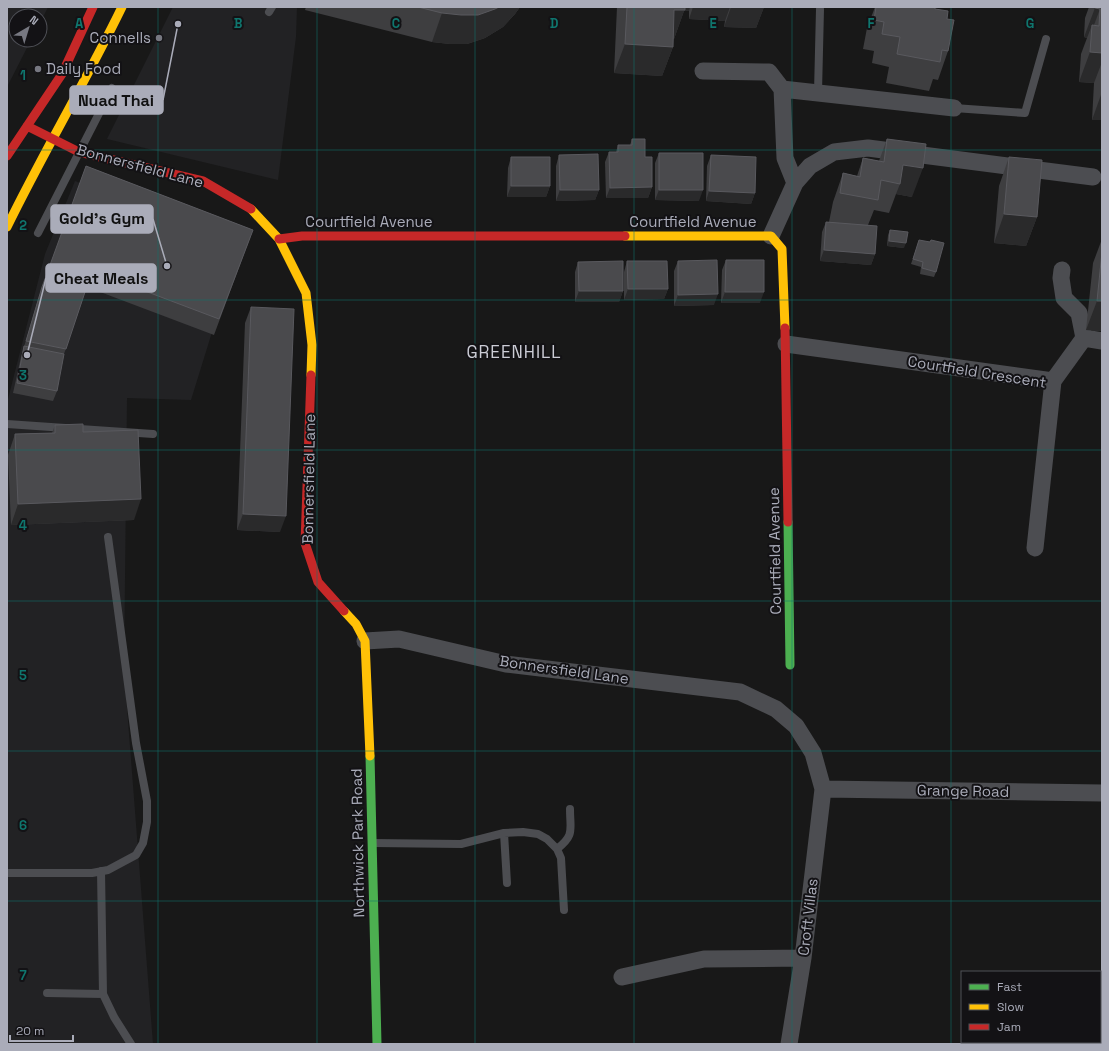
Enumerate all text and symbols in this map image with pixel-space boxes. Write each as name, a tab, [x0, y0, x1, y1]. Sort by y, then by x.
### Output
north arrow	[8, 8, 48, 48]
text: N	[27, 12, 41, 28]
text: A	[75, 15, 84, 32]
text: B	[234, 15, 243, 32]
text: C	[392, 15, 400, 32]
text: D	[550, 15, 559, 32]
text: E	[709, 15, 717, 32]
text: F	[868, 15, 875, 32]
text: G	[1026, 15, 1034, 32]
place label: Connells	[90, 28, 151, 47]
marker: Connells	[154, 33, 164, 43]
place label: Daily Food	[46, 59, 121, 78]
marker: Daily Food	[33, 64, 43, 74]
text: 1	[20, 67, 26, 84]
callout: Nuad Thai	[70, 86, 163, 114]
text: Nuad Thai	[78, 90, 154, 111]
street label: Bonnersfield Lane	[75, 139, 206, 192]
callout: Gold's Gym	[51, 205, 153, 233]
text: Gold's Gym	[59, 208, 145, 229]
street label: Courtfield Avenue	[305, 212, 433, 231]
street label: Courtfield Avenue	[629, 212, 757, 231]
text: 2	[19, 217, 27, 234]
callout: Cheat Meals	[46, 264, 156, 292]
text: Cheat Meals	[54, 268, 148, 289]
district label: GREENHILL	[466, 341, 562, 363]
street label: Courtfield Crescent	[906, 351, 1048, 392]
text: 3	[19, 367, 27, 384]
street label: Bonnersfield Lane	[298, 413, 319, 544]
street label: Courtfield Avenue	[764, 487, 785, 615]
text: 4	[19, 517, 27, 534]
street label: Bonnersfield Lane	[498, 651, 630, 688]
text: 5	[19, 667, 27, 684]
street label: Northwick Park Road	[347, 768, 368, 918]
street label: Grange Road	[917, 780, 1009, 801]
text: 6	[19, 817, 27, 834]
street label: Croft Villas	[793, 877, 822, 957]
text: 7	[19, 967, 27, 984]
legend	[961, 971, 1101, 1043]
text: Fast	[997, 979, 1022, 995]
text: Slow	[997, 999, 1024, 1015]
scale bar	[10, 1017, 73, 1043]
text: Jam	[997, 1019, 1021, 1035]
text: 20 m	[16, 1023, 44, 1039]

